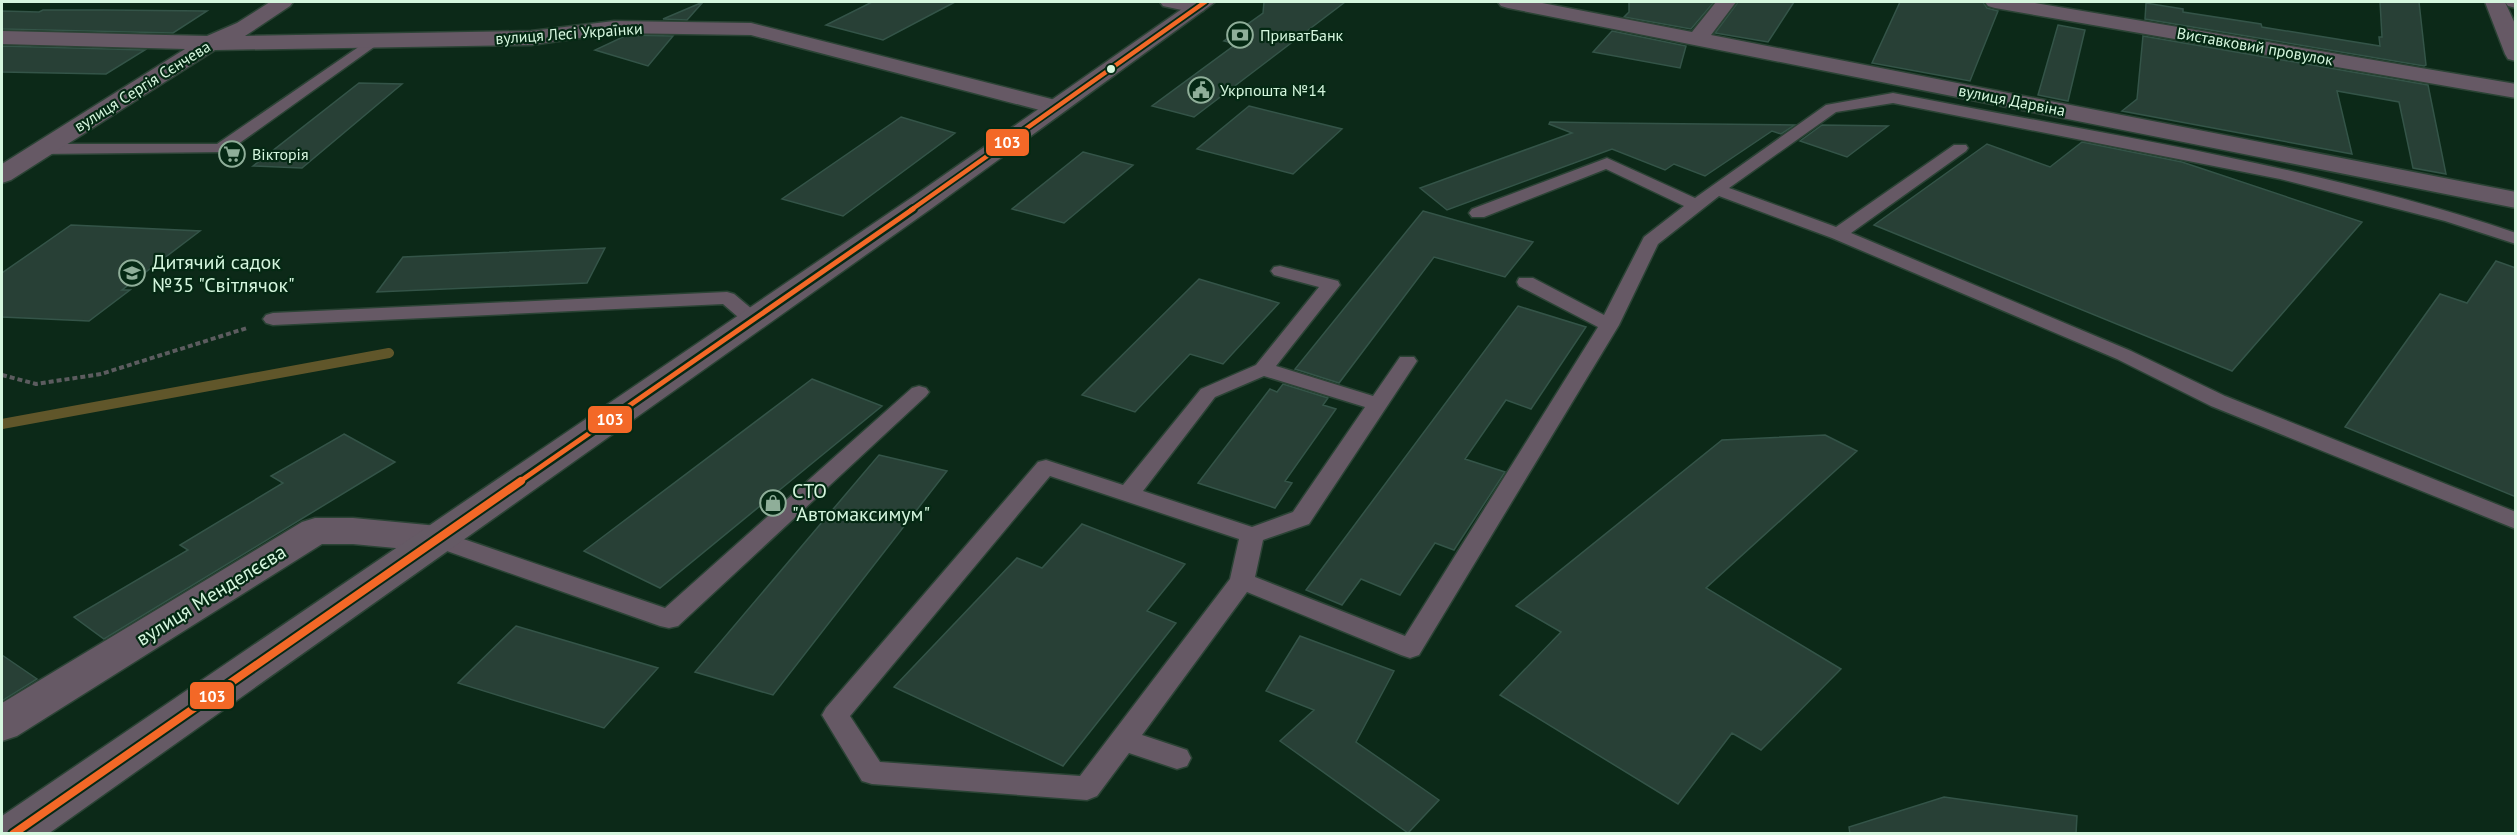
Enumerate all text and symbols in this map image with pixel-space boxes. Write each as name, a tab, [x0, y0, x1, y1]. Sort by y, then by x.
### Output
street label: вулиця Лесі Українки	[495, 18, 643, 48]
bank icon: ПриватБанк	[1225, 20, 1255, 50]
street label: Виставковий провулок	[2175, 22, 2335, 70]
place label: ПриватБанк	[1260, 25, 1344, 45]
street label: вулиця Сергія Сєнчева	[70, 36, 214, 136]
unlabelled marker	[1105, 63, 1117, 75]
public building icon: Укрпошта №14	[1186, 75, 1216, 105]
place label: Укрпошта №14	[1220, 80, 1326, 100]
street label: вулиця Дарвіна	[1957, 80, 2067, 120]
line badge: 103	[985, 128, 1030, 157]
text: 103	[993, 132, 1021, 152]
supermarket icon: Вікторія	[217, 139, 247, 169]
place label: Вікторія	[252, 144, 309, 164]
place label: Дитячий садок №35 "Світлячок"	[152, 249, 295, 298]
school or university icon: Дитячий садок №35 "Світлячок"	[117, 258, 147, 288]
line badge: 103	[587, 405, 633, 434]
text: 103	[596, 409, 624, 429]
place label: СТО "Автомаксимум"	[792, 478, 930, 527]
shop icon: СТО "Автомаксимум"	[758, 488, 788, 518]
street label: вулиця Менделєєва	[131, 538, 291, 652]
line badge: 103	[189, 681, 235, 710]
text: 103	[198, 686, 226, 706]

